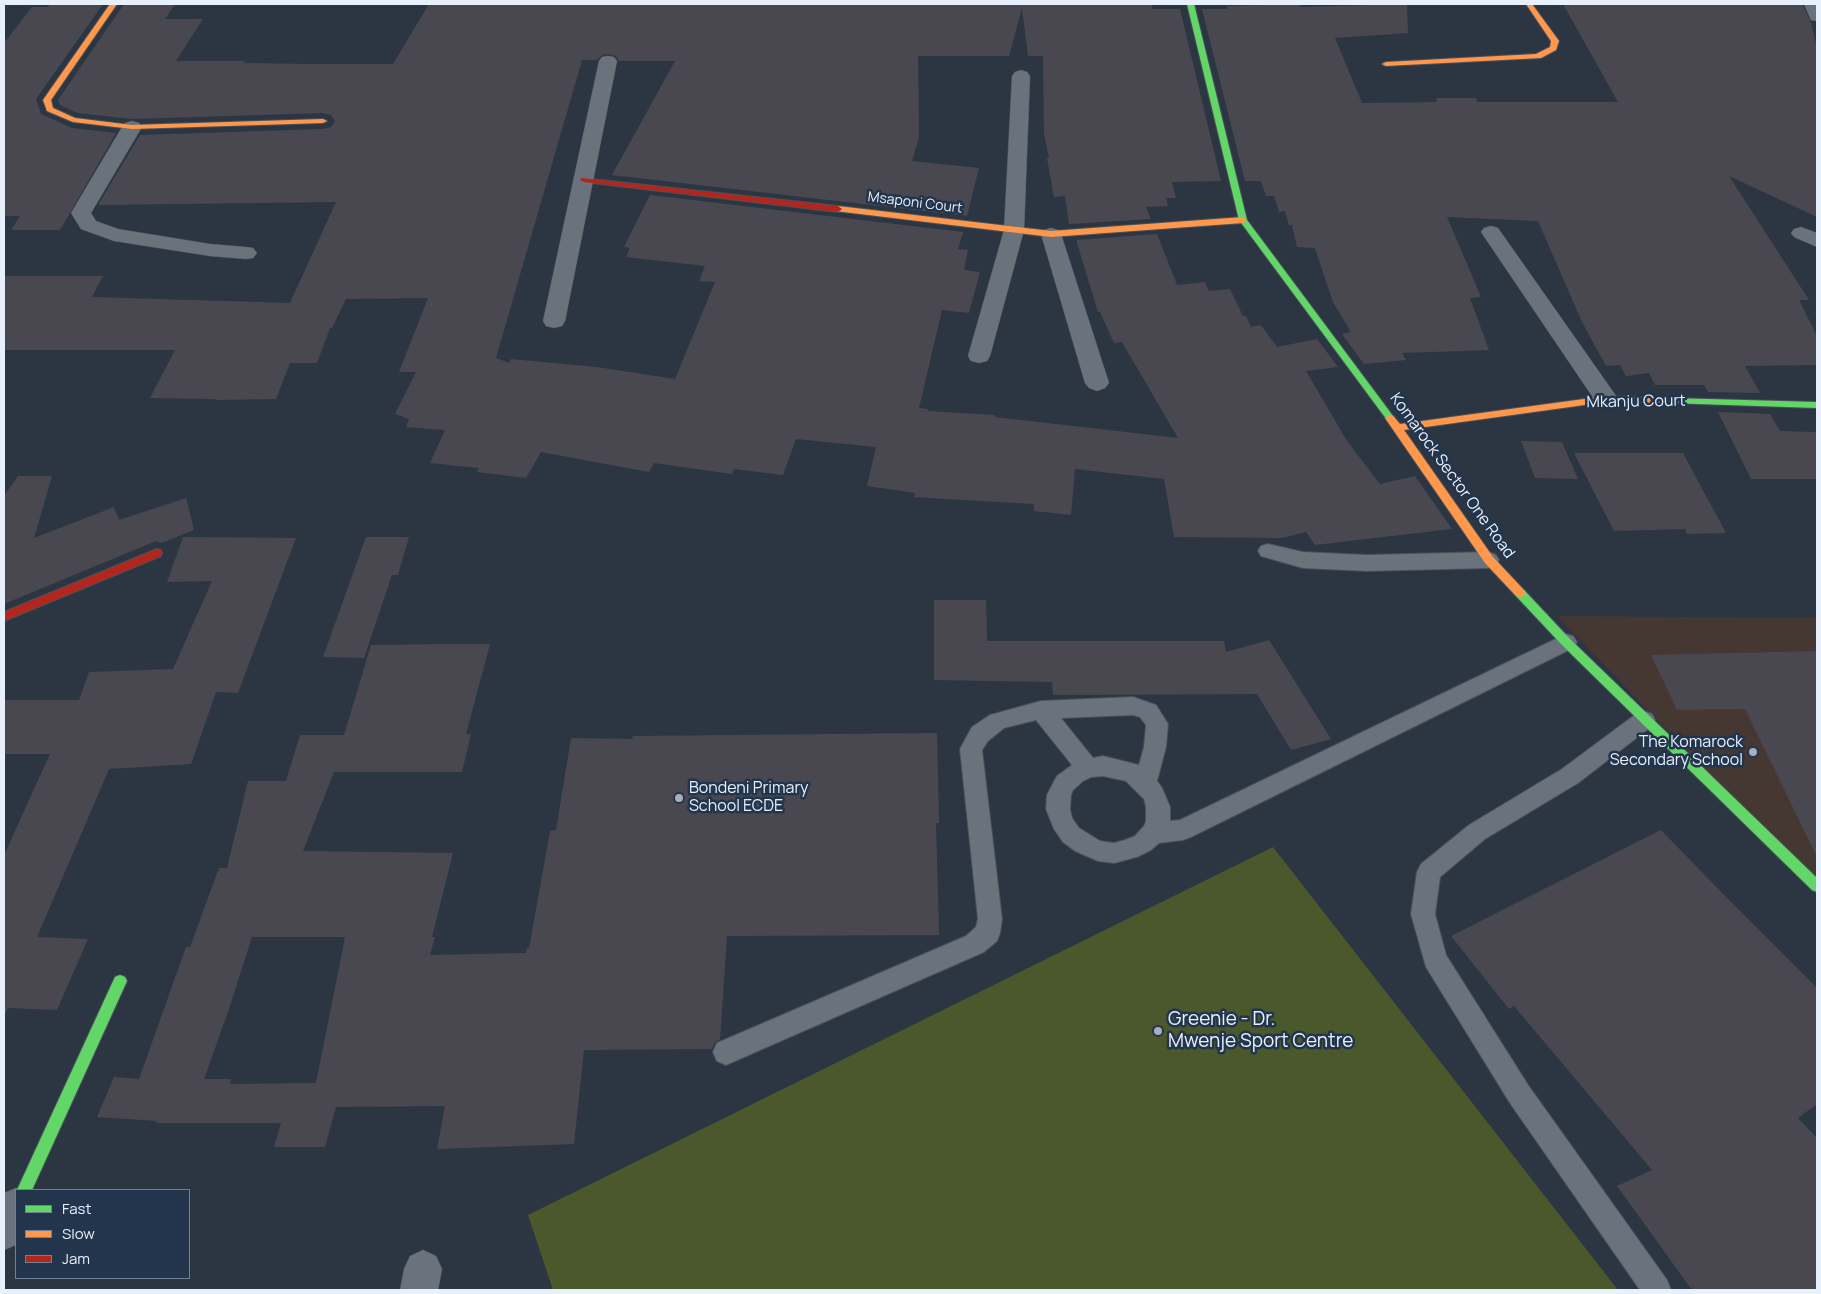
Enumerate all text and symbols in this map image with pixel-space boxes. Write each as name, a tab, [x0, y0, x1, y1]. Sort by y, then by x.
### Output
street label: Msaponi Court	[867, 189, 963, 217]
street label: Komarock Sector One Road	[1385, 389, 1519, 563]
street label: Mkanju Court	[1586, 392, 1686, 412]
place label: The Komarock Secondary School	[1610, 733, 1743, 771]
marker: The Komarock Secondary School	[1747, 746, 1759, 758]
place label: Bondeni Primary School ECDE	[689, 779, 808, 817]
marker: Bondeni Primary School ECDE	[673, 792, 685, 804]
place label: Greenie - Dr. Mwenje Sport Centre	[1168, 1009, 1353, 1053]
marker: Greenie - Dr. Mwenje Sport Centre	[1152, 1025, 1164, 1037]
legend	[15, 1189, 190, 1279]
text: Fast	[62, 1198, 91, 1219]
text: Slow	[62, 1223, 95, 1244]
text: Jam	[62, 1248, 90, 1269]

